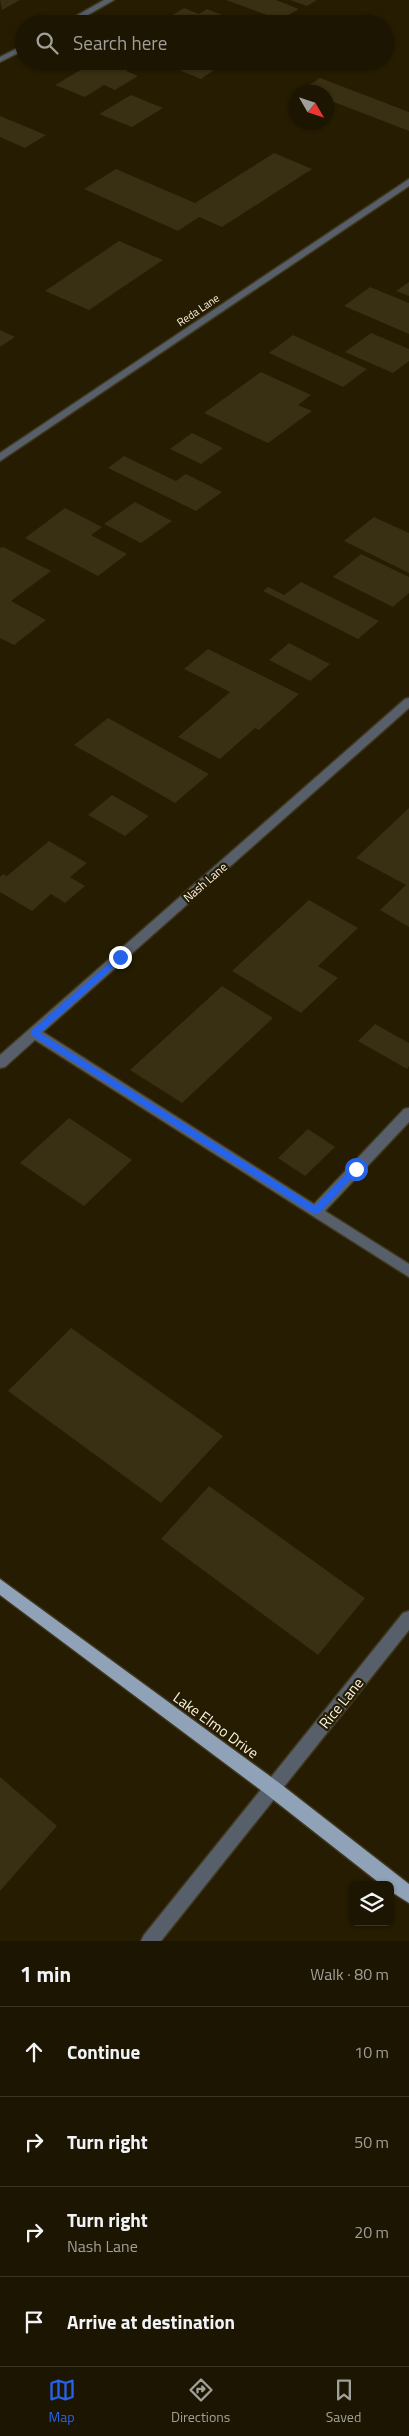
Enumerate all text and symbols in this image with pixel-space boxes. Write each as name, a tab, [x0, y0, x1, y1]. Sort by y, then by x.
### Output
search box	[15, 15, 394, 70]
text: Search here	[73, 28, 167, 57]
icon: search	[33, 29, 61, 57]
north arrow	[289, 85, 334, 130]
street label: Reda Lane	[174, 290, 223, 330]
street label: Nash Lane	[179, 857, 231, 907]
route end	[109, 946, 132, 969]
route start	[345, 1158, 368, 1181]
street label: Rice Lane	[313, 1672, 369, 1734]
street label: Lake Elmo Drive	[168, 1686, 264, 1764]
map controls	[349, 1881, 394, 1926]
button: layers	[349, 1881, 394, 1926]
text: 1 min	[20, 1958, 71, 1990]
text: Walk · 80 m	[310, 1962, 389, 1986]
text: Continue	[67, 2037, 140, 2066]
icon: ahead	[20, 2038, 48, 2066]
text: 10 m	[354, 2040, 389, 2064]
text: Turn right	[67, 2127, 148, 2156]
icon: right	[20, 2128, 48, 2156]
text: 50 m	[354, 2130, 389, 2154]
text: Turn right	[67, 2205, 148, 2234]
icon: right	[20, 2218, 48, 2246]
text: 20 m	[354, 2220, 389, 2244]
text: Nash Lane	[67, 2234, 138, 2258]
text: Arrive at destination	[67, 2307, 235, 2336]
icon: arrive	[20, 2308, 48, 2336]
tab: Map	[48, 2376, 76, 2427]
tab: Directions	[171, 2376, 230, 2427]
tab: Saved	[326, 2376, 361, 2427]

